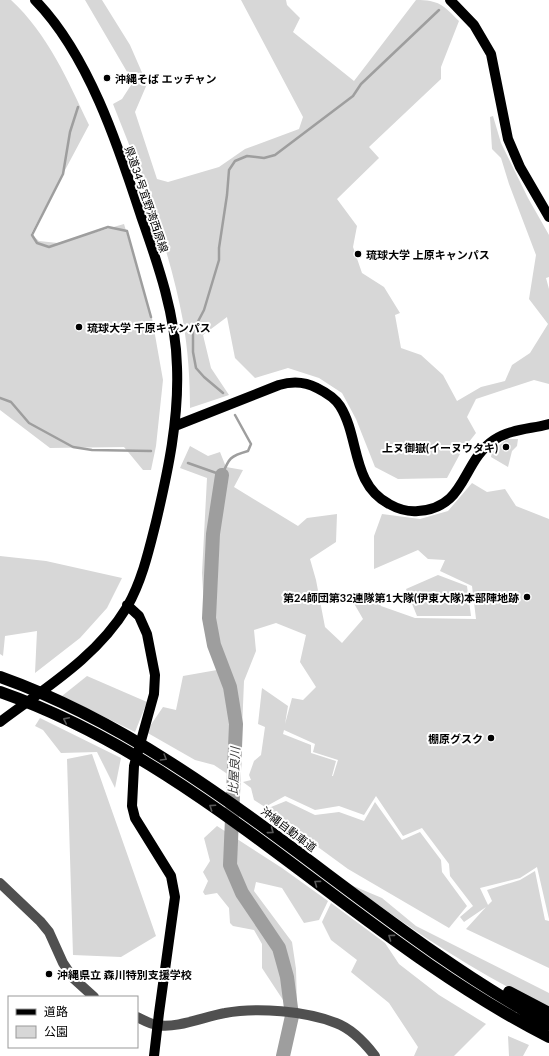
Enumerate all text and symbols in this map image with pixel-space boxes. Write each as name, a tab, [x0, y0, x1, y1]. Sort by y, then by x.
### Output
place label: 沖縄そば エッチャン	[115, 72, 217, 85]
marker: 沖縄そば エッチャン	[102, 73, 112, 83]
street label: 県道34号宜野湾西原線	[123, 144, 171, 254]
place label: 琉球大学 上原キャンパス	[366, 248, 490, 261]
marker: 琉球大学 上原キャンパス	[353, 249, 363, 259]
place label: 琉球大学 千原キャンパス	[87, 321, 211, 334]
marker: 琉球大学 千原キャンパス	[74, 322, 84, 332]
place label: 上ヌ御嶽(イーヌウタキ)	[382, 441, 498, 454]
marker: 上ヌ御嶽(イーヌウタキ)	[501, 442, 511, 452]
place label: 第24師団第32連隊第1大隊(伊東大隊)本部陣地跡	[283, 591, 519, 604]
marker: 第24師団第32連隊第1大隊(伊東大隊)本部陣地跡	[522, 592, 532, 602]
one-way arrow	[63, 717, 70, 725]
place label: 棚原グスク	[428, 732, 483, 745]
marker: 棚原グスク	[486, 733, 496, 743]
water label: 比屋良川	[225, 745, 243, 795]
one-way arrow	[160, 753, 167, 761]
one-way arrow	[209, 804, 216, 812]
street label: 沖縄自動車道	[259, 804, 319, 854]
one-way arrow	[266, 827, 273, 834]
one-way arrow	[315, 881, 322, 888]
one-way arrow	[389, 935, 396, 942]
place label: 沖縄県立 森川特別支援学校	[57, 968, 192, 981]
marker: 沖縄県立 森川特別支援学校	[44, 969, 54, 979]
legend	[8, 996, 138, 1048]
text: 道路	[44, 1004, 68, 1019]
text: 公園	[44, 1024, 68, 1039]

